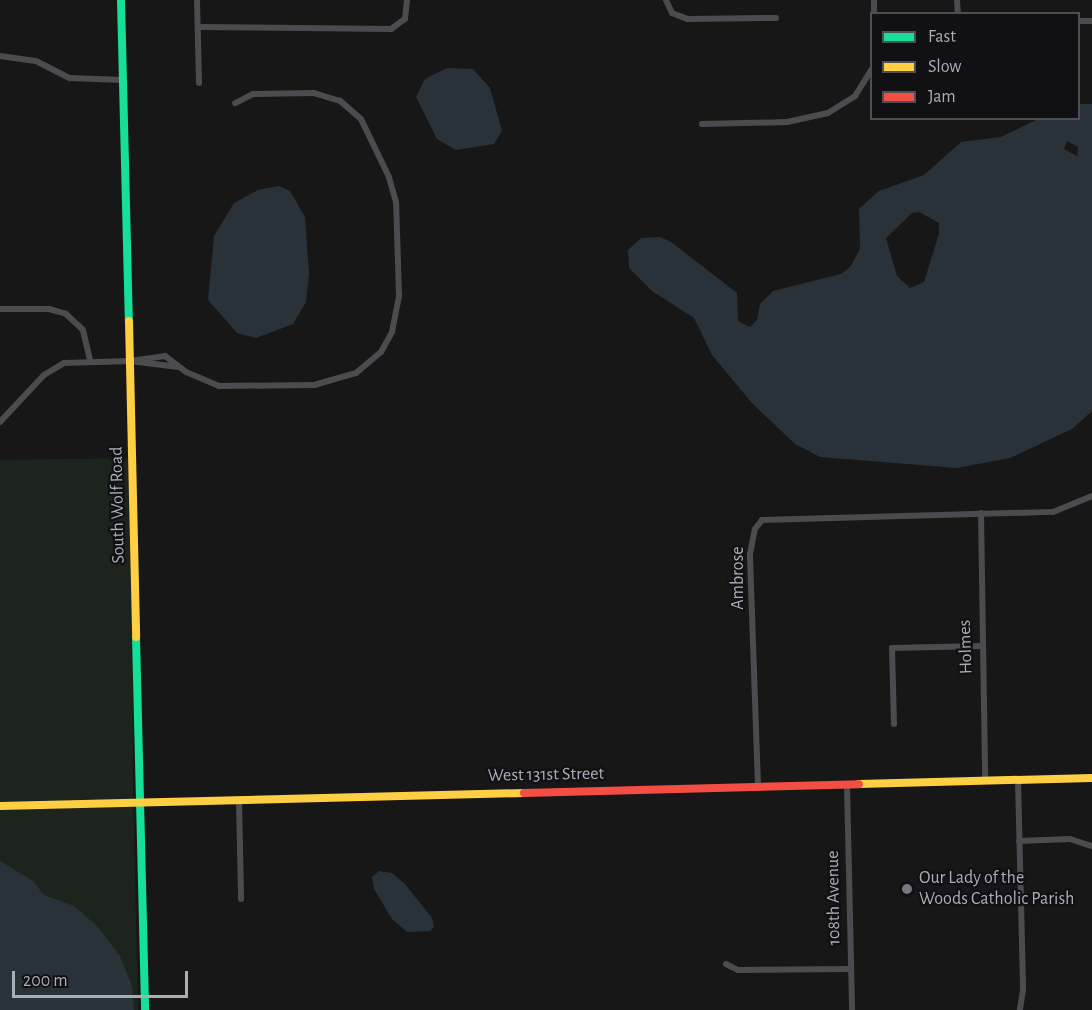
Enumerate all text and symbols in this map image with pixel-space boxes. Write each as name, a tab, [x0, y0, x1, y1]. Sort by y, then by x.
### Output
legend	[870, 12, 1080, 120]
text: Fast	[928, 28, 956, 46]
text: Slow	[928, 58, 961, 76]
text: Jam	[928, 88, 956, 106]
street label: South Wolf Road	[106, 446, 130, 564]
street label: Ambrose	[727, 546, 749, 610]
street label: Holmes	[954, 619, 978, 675]
street label: West 131st Street	[488, 763, 604, 787]
street label: 108th Avenue	[822, 850, 846, 946]
place label: Our Lady of the Woods Catholic Parish	[919, 868, 1074, 910]
marker: Our Lady of the Woods Catholic Parish	[900, 882, 914, 896]
scale bar	[15, 959, 190, 997]
text: 200 m	[23, 972, 68, 990]

